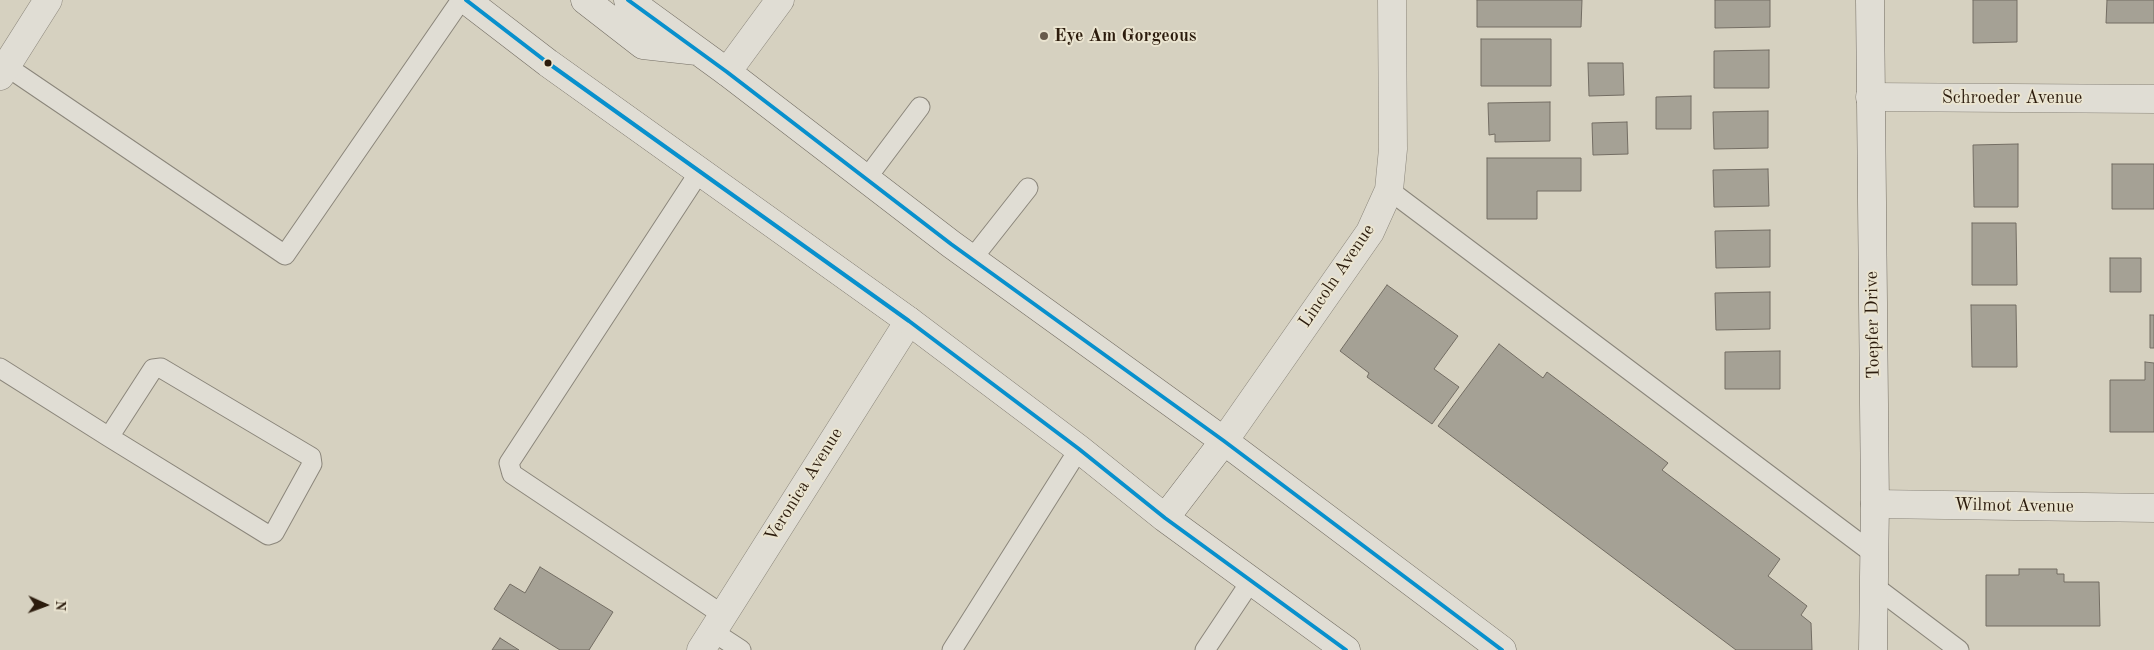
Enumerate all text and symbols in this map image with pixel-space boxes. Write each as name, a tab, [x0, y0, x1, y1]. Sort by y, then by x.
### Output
place label: Eye Am Gorgeous	[1054, 25, 1197, 47]
marker: Eye Am Gorgeous	[1038, 30, 1050, 42]
unlabelled marker	[543, 58, 553, 68]
street label: Schroeder Avenue	[1942, 87, 2082, 109]
street label: Lincoln Avenue	[1294, 220, 1380, 332]
street label: Toepfer Drive	[1861, 271, 1885, 379]
street label: Veronica Avenue	[760, 424, 848, 546]
street label: Wilmot Avenue	[1954, 494, 2074, 518]
north arrow	[20, 580, 70, 630]
text: N	[53, 600, 67, 611]

